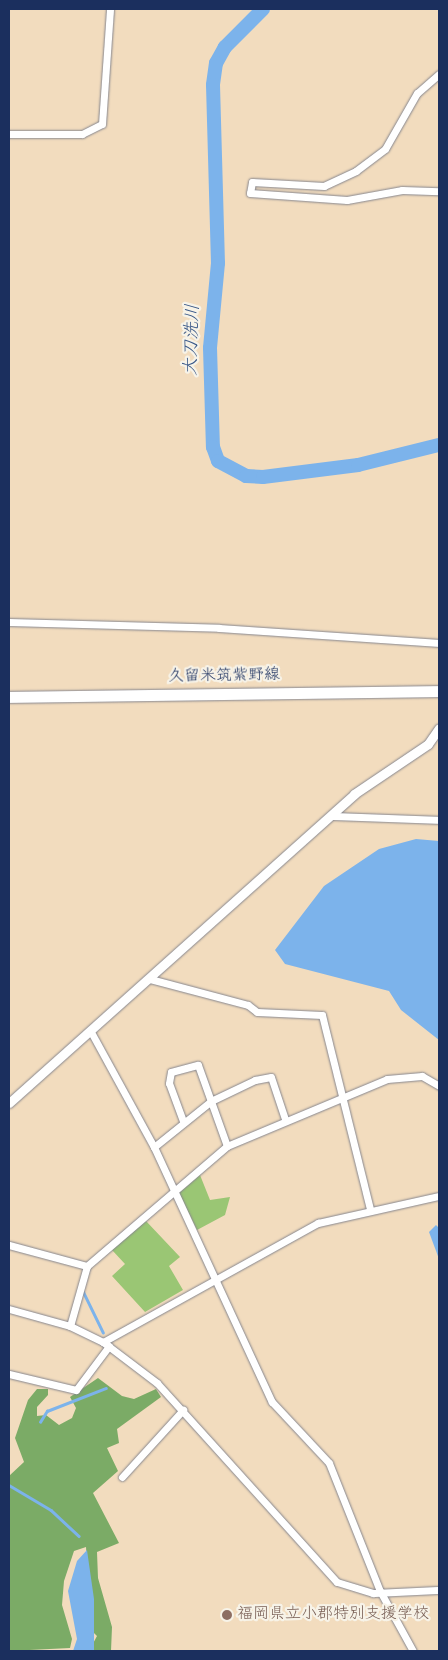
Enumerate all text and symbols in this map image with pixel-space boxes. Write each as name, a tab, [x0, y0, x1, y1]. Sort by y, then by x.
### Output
water label: 大刀洗川	[182, 304, 206, 376]
street label: 久留米筑紫野線	[168, 666, 280, 688]
place label: 福岡県立小郡特別支援学校	[237, 1605, 429, 1625]
marker: 福岡県立小郡特別支援学校	[221, 1609, 233, 1621]

